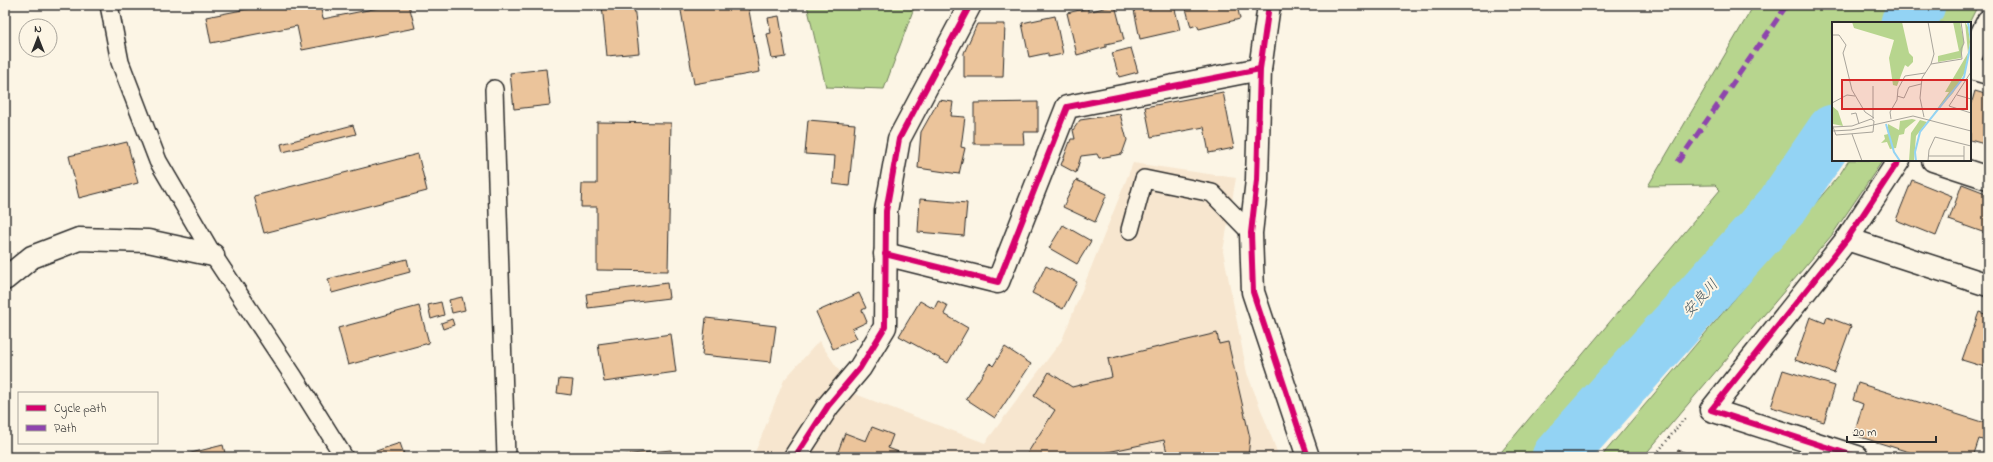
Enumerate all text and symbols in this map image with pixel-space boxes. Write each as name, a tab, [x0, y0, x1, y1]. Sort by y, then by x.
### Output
north arrow	[18, 18, 58, 58]
text: N	[34, 21, 42, 37]
inset map	[1832, 22, 1971, 161]
water label: 安良川	[1678, 275, 1724, 323]
legend	[18, 392, 158, 444]
text: Cycle path	[54, 400, 106, 419]
scale bar	[1847, 418, 1936, 444]
text: Path	[54, 420, 77, 438]
text: 20 m	[1853, 424, 1876, 442]

